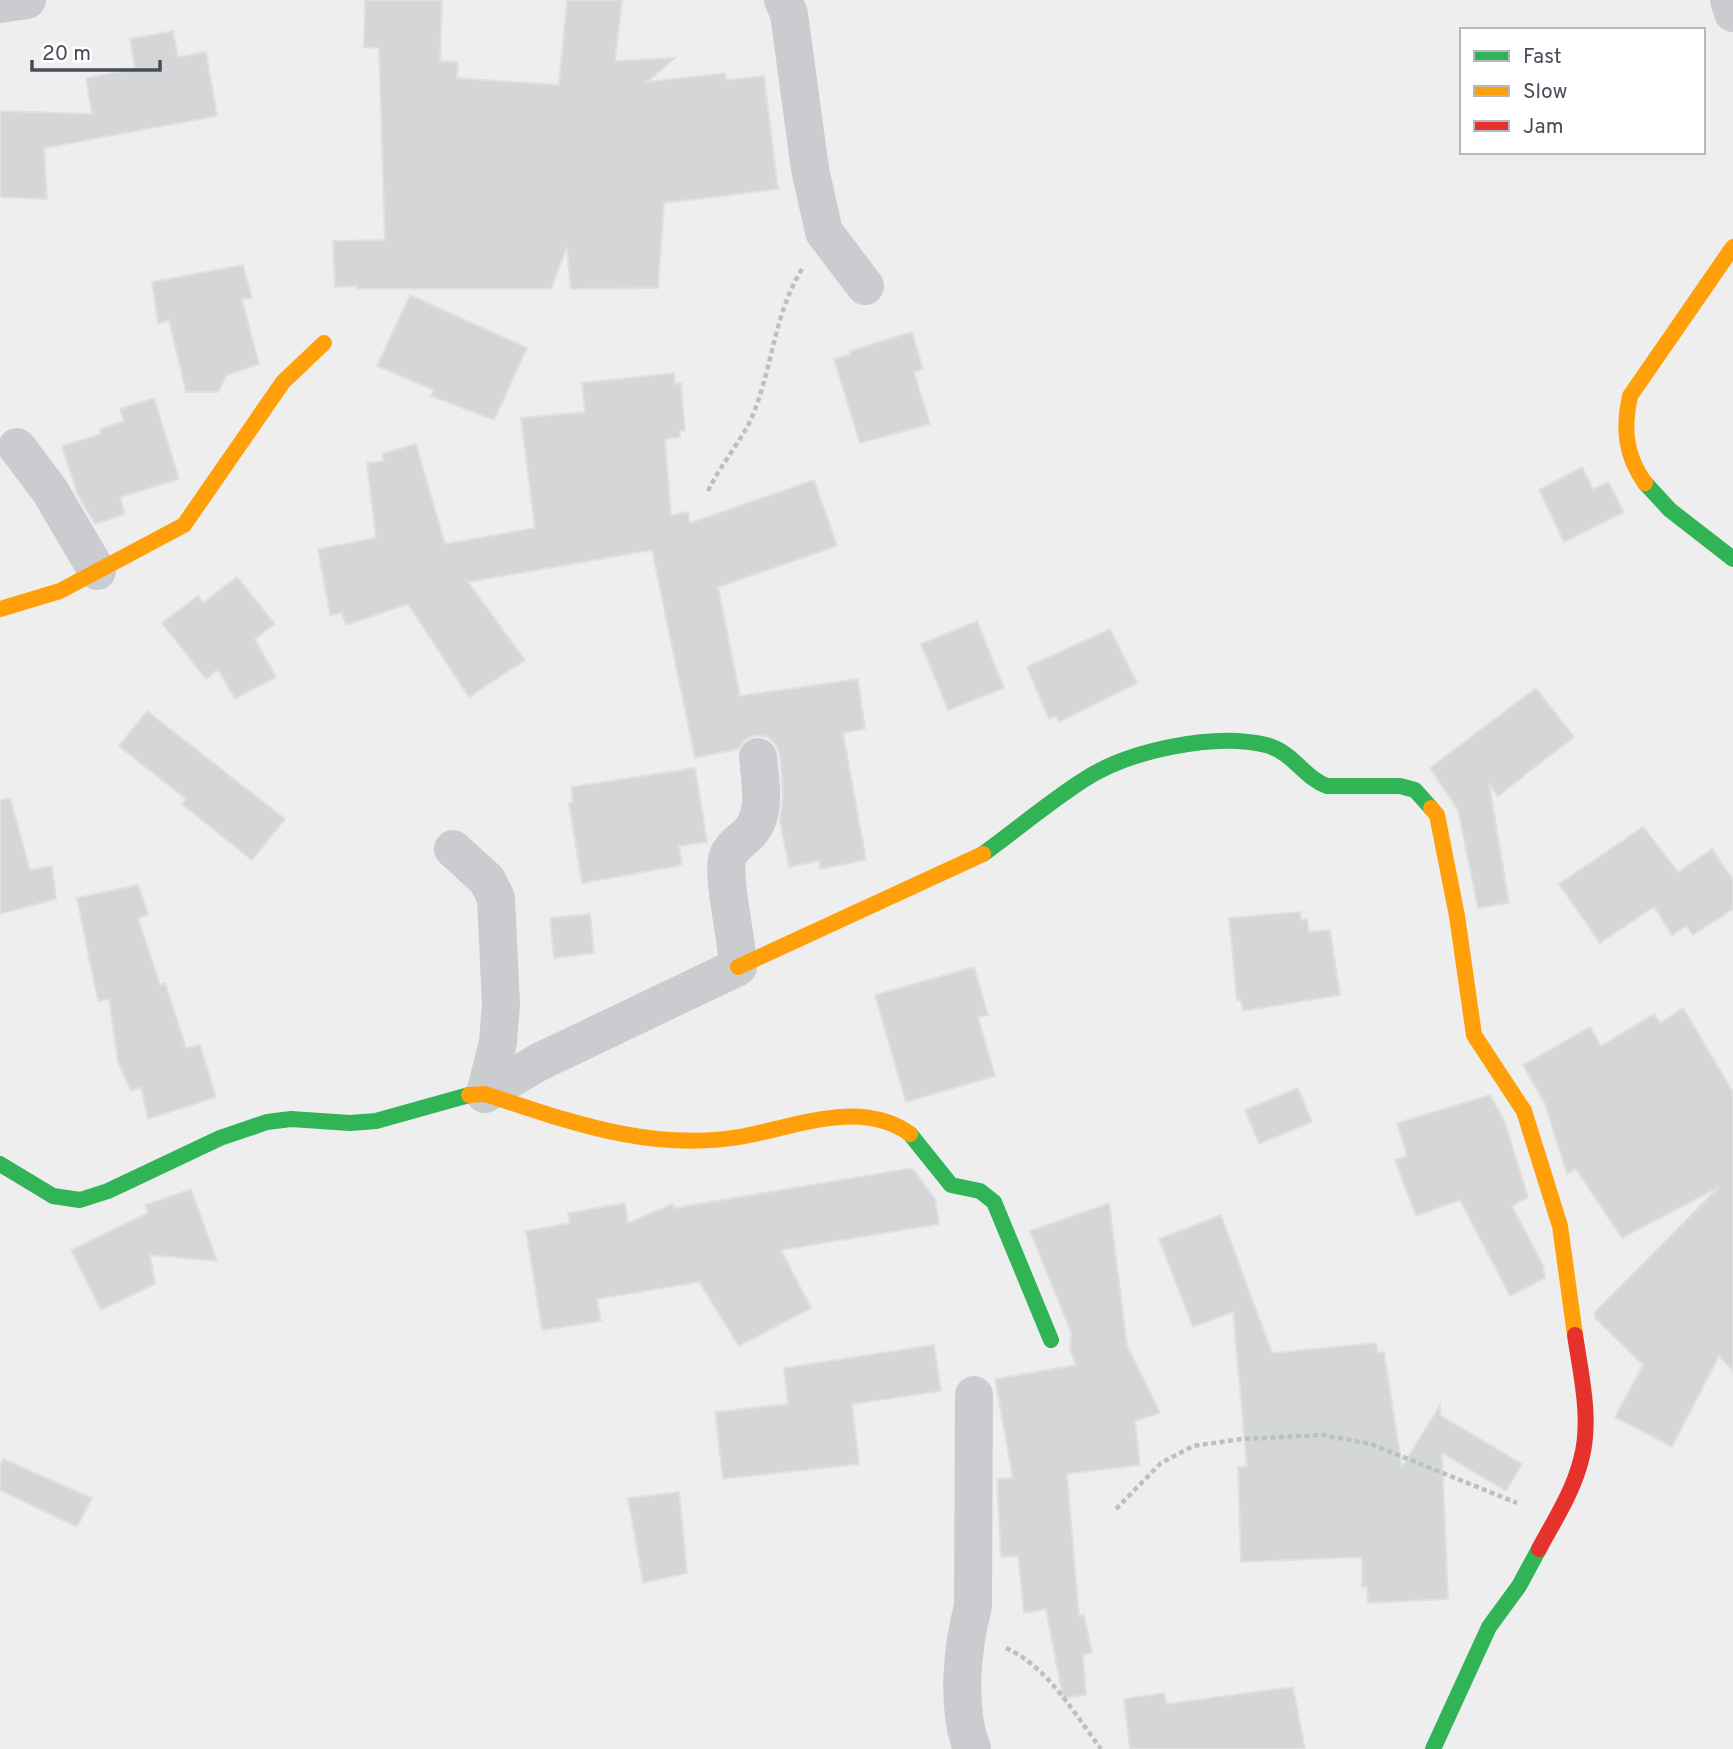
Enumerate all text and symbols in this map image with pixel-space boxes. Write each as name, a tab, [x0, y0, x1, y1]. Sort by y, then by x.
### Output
scale bar	[32, 28, 159, 72]
legend	[1460, 28, 1705, 154]
text: 20 m	[42, 41, 91, 68]
text: Fast	[1523, 44, 1562, 71]
text: Slow	[1523, 79, 1568, 106]
text: Jam	[1523, 114, 1564, 141]

